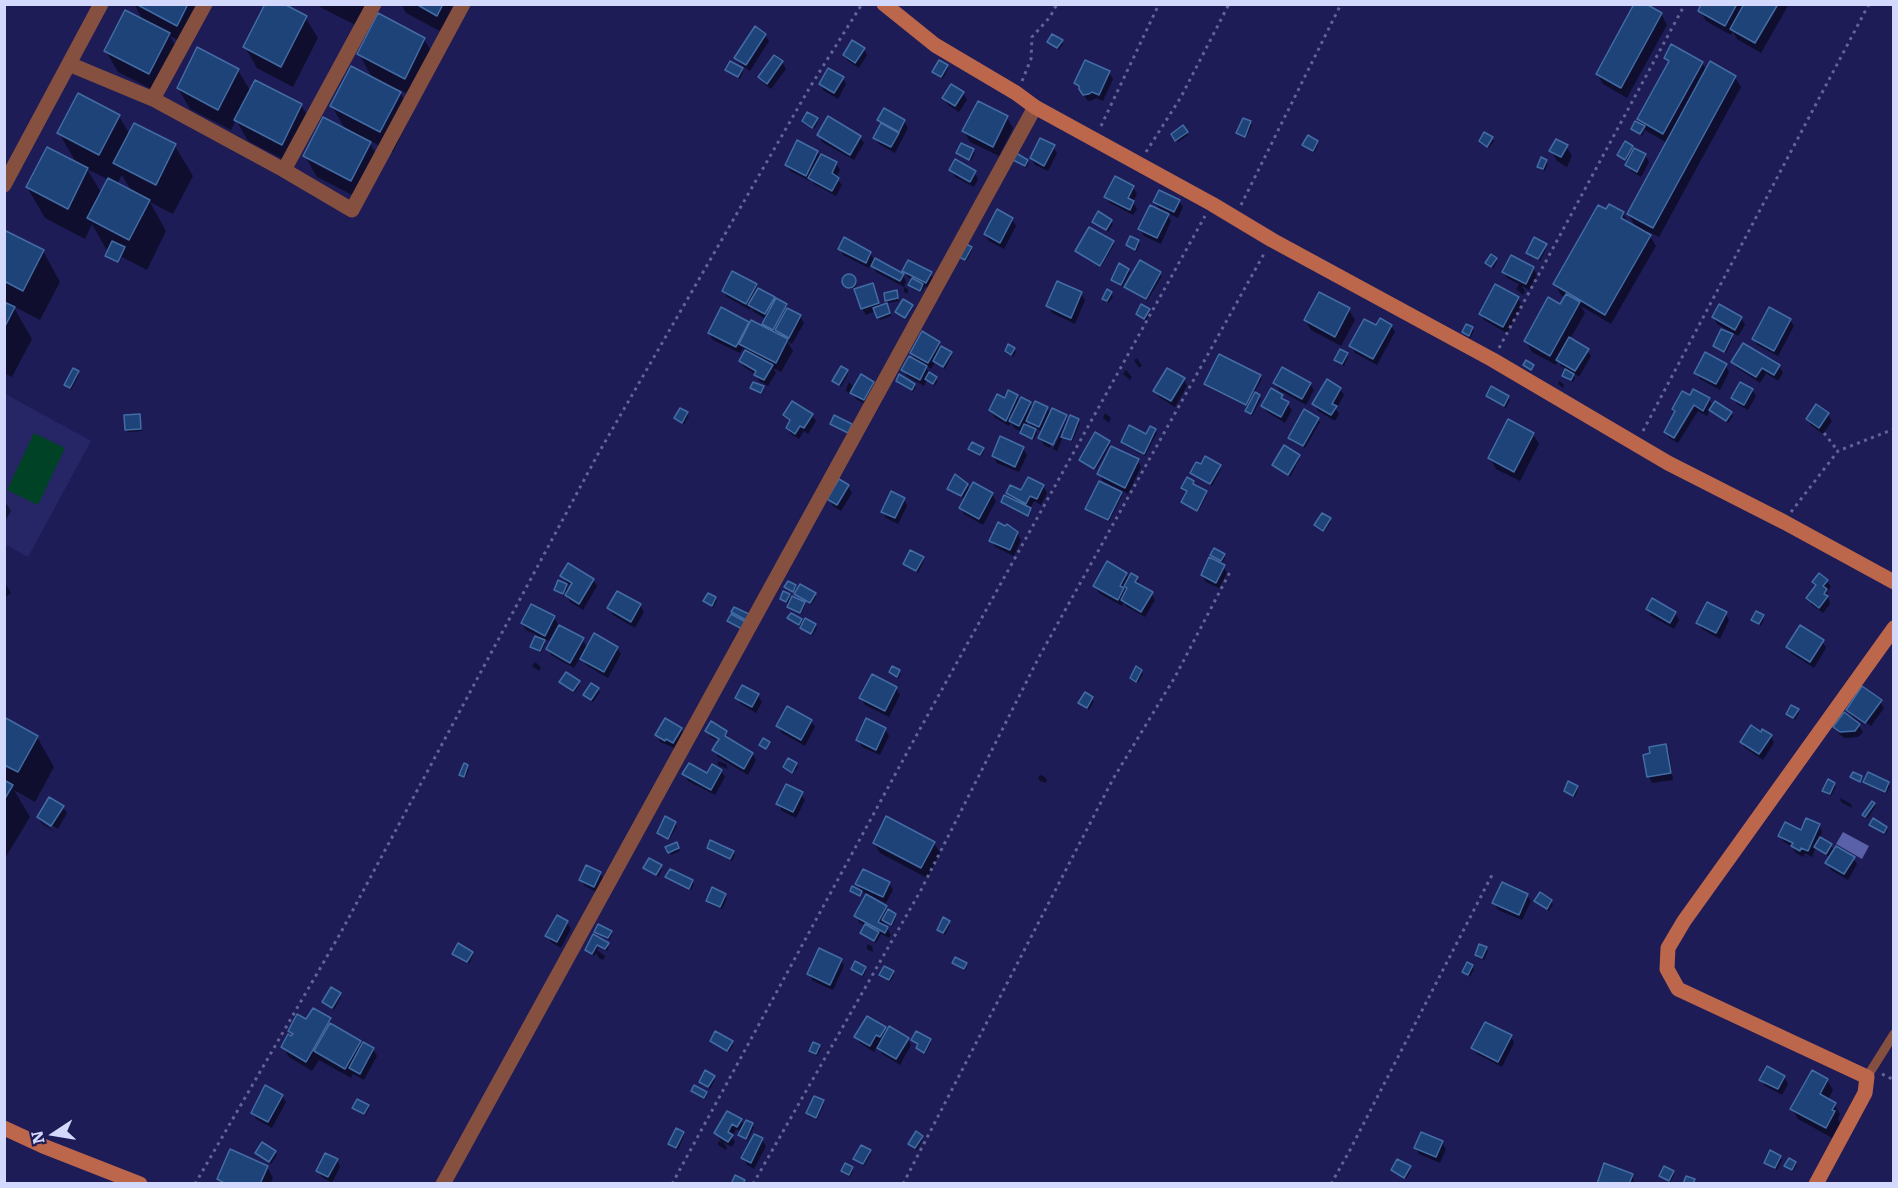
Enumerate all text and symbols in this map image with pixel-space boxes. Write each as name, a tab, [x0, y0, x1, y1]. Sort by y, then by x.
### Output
north arrow	[24, 1104, 84, 1164]
text: N	[23, 1129, 50, 1147]

